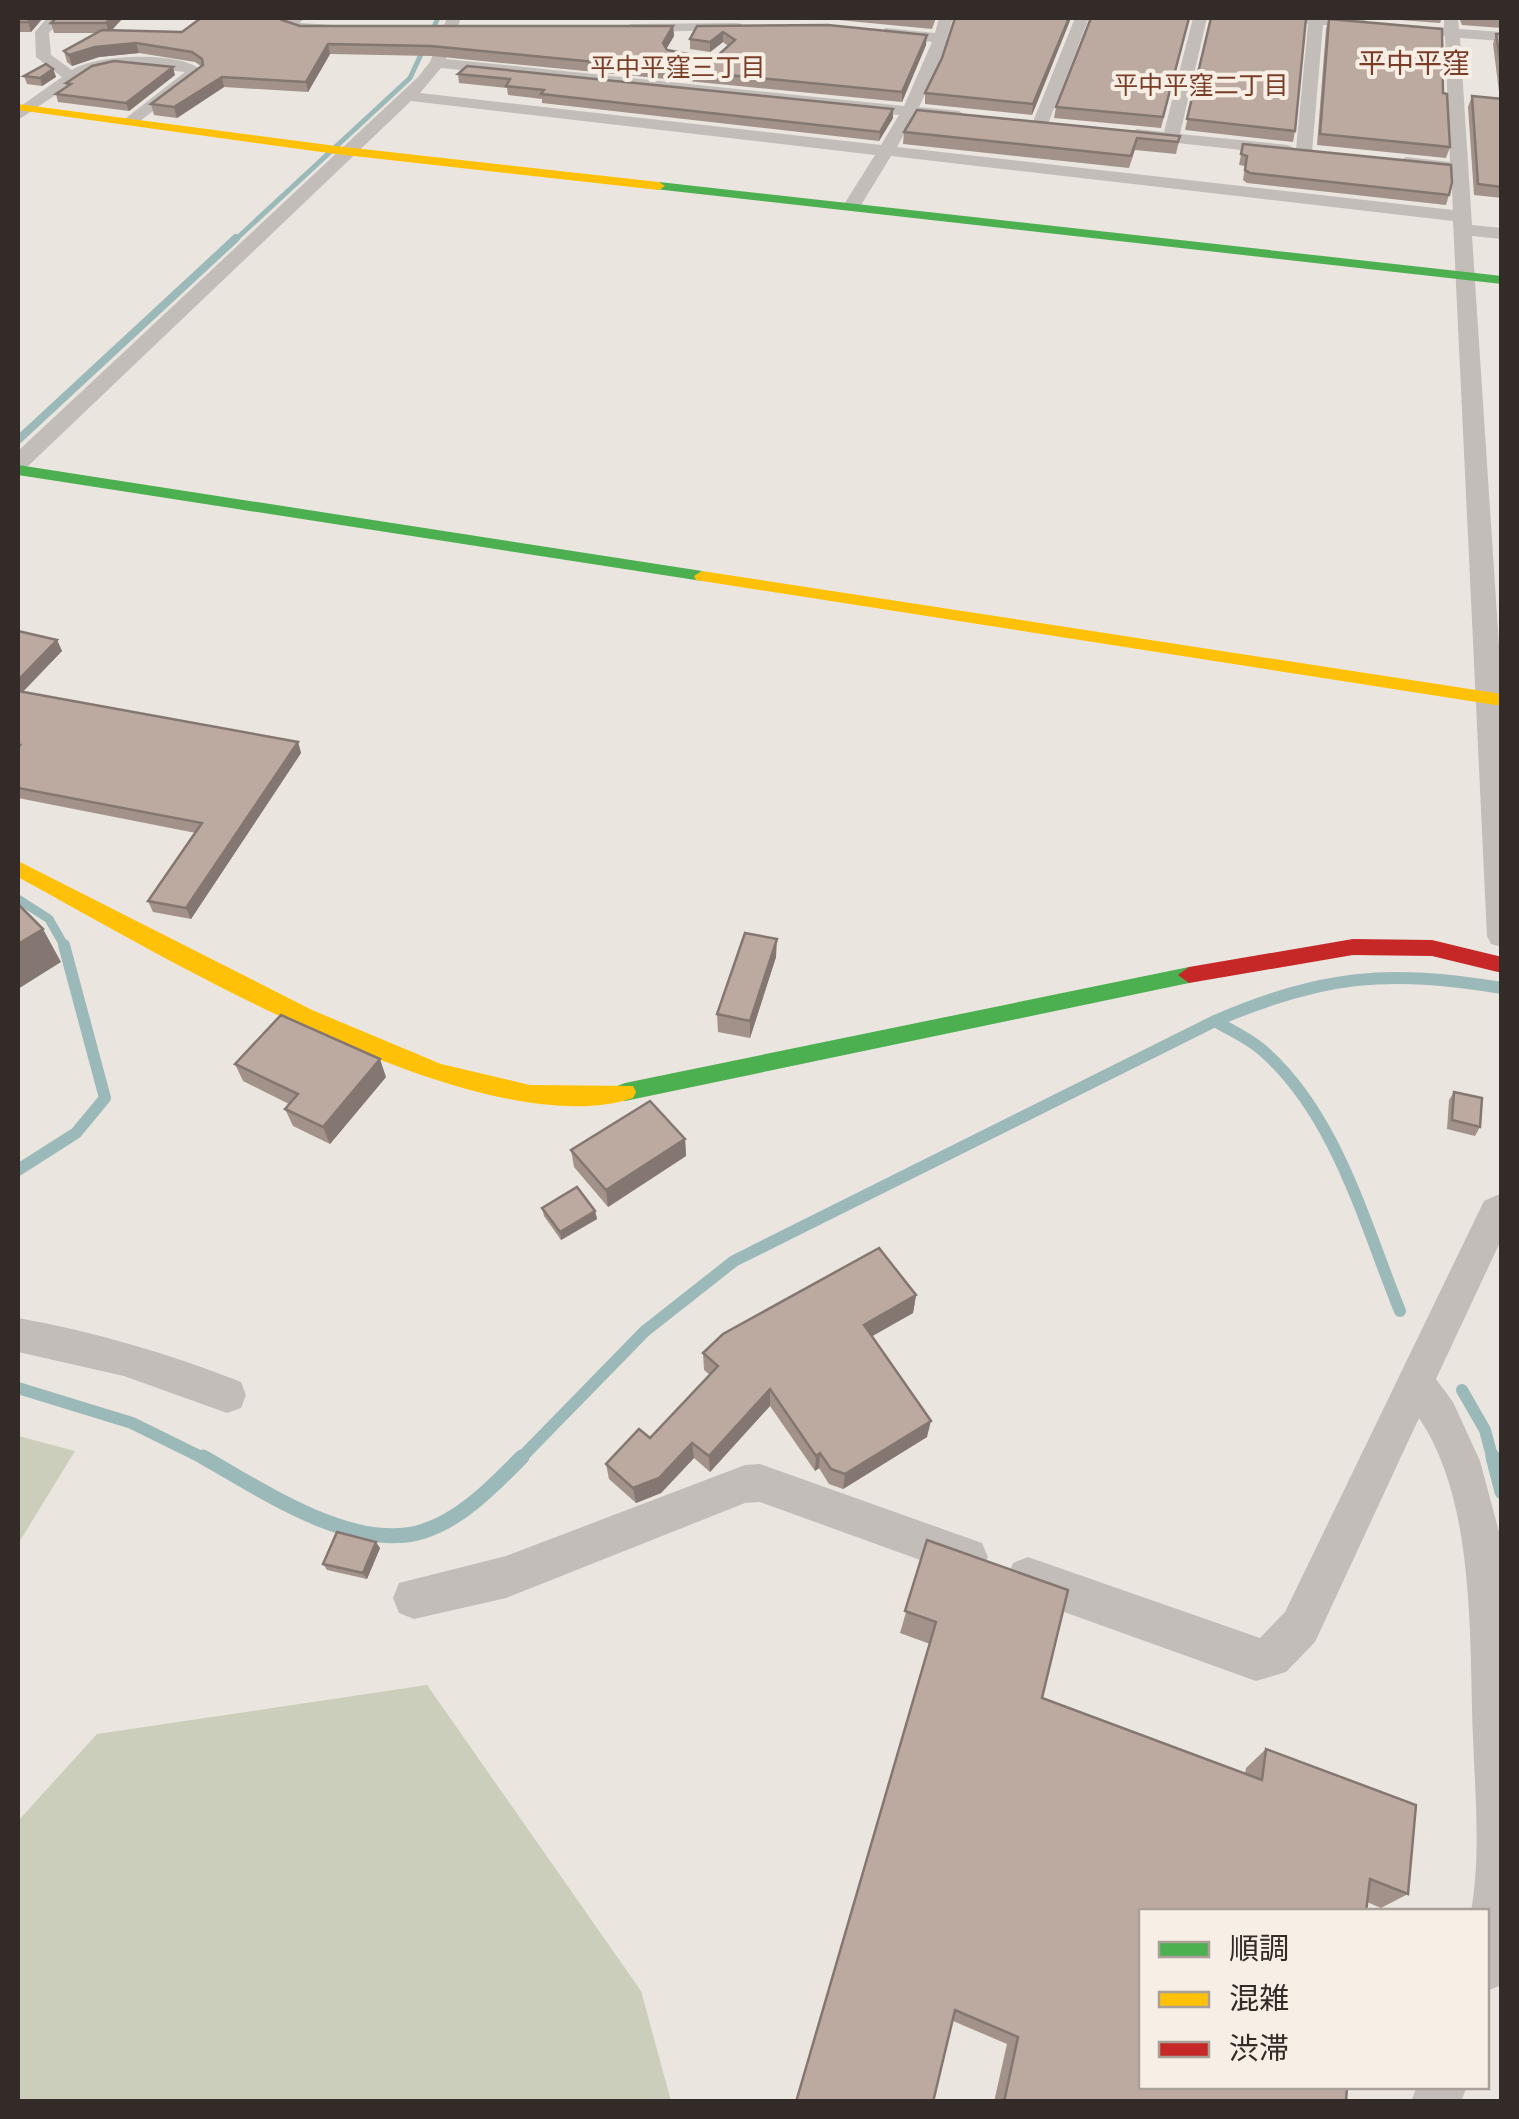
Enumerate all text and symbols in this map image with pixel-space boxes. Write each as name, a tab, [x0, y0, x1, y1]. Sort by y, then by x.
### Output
district label: 平中平窪	[1358, 45, 1470, 80]
district label: 平中平窪三丁目	[590, 51, 766, 82]
district label: 平中平窪二丁目	[1113, 69, 1289, 100]
legend	[1139, 1909, 1489, 2089]
text: 順調	[1229, 1929, 1289, 1967]
text: 混雑	[1229, 1979, 1289, 2017]
text: 渋滞	[1229, 2029, 1289, 2067]

